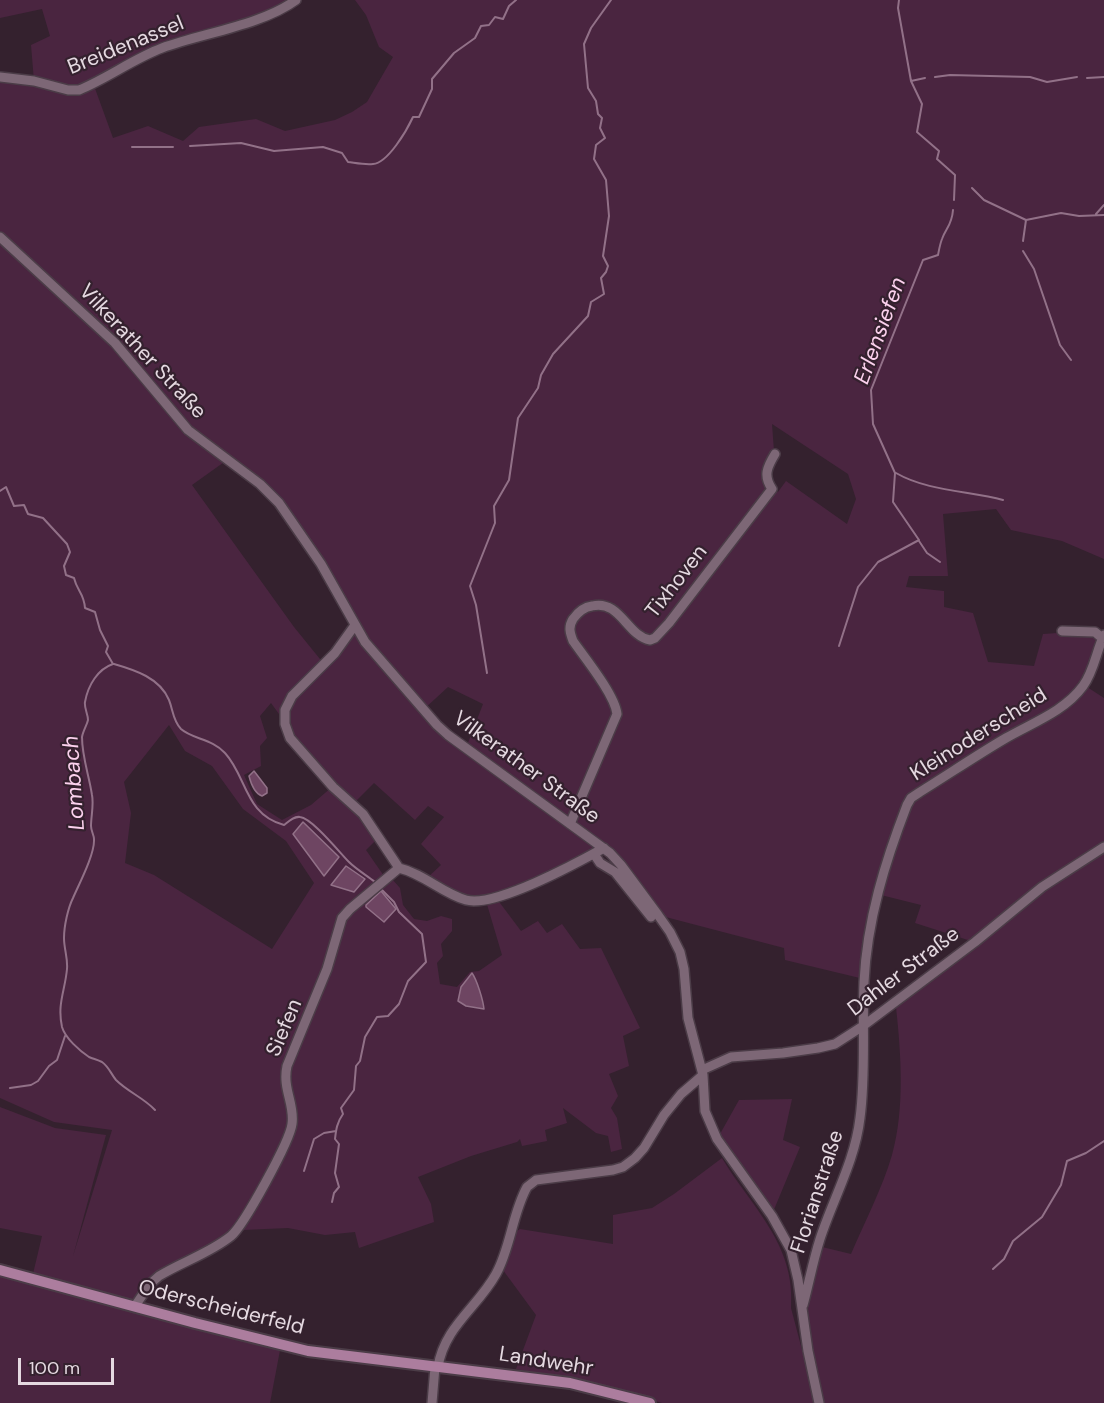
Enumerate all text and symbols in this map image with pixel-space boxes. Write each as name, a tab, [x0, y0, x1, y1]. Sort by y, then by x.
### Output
street label: Breidenassel	[64, 11, 188, 81]
water label: Erlensiefen	[849, 274, 913, 388]
street label: Vilkerather Straße	[73, 279, 211, 425]
street label: Tixhoven	[641, 540, 713, 624]
street label: Kleinoderscheid	[906, 683, 1052, 787]
street label: Vilkerather Straße	[448, 706, 604, 830]
water label: Lombach	[59, 735, 91, 831]
street label: Dahler Straße	[843, 922, 965, 1022]
street label: Siefen	[262, 996, 308, 1060]
street label: Florianstraße	[786, 1127, 850, 1257]
street label: Oderscheiderfeld	[135, 1275, 307, 1341]
street label: Landwehr	[497, 1342, 595, 1382]
scale bar	[21, 1346, 117, 1384]
text: 100 m	[29, 1356, 80, 1380]

